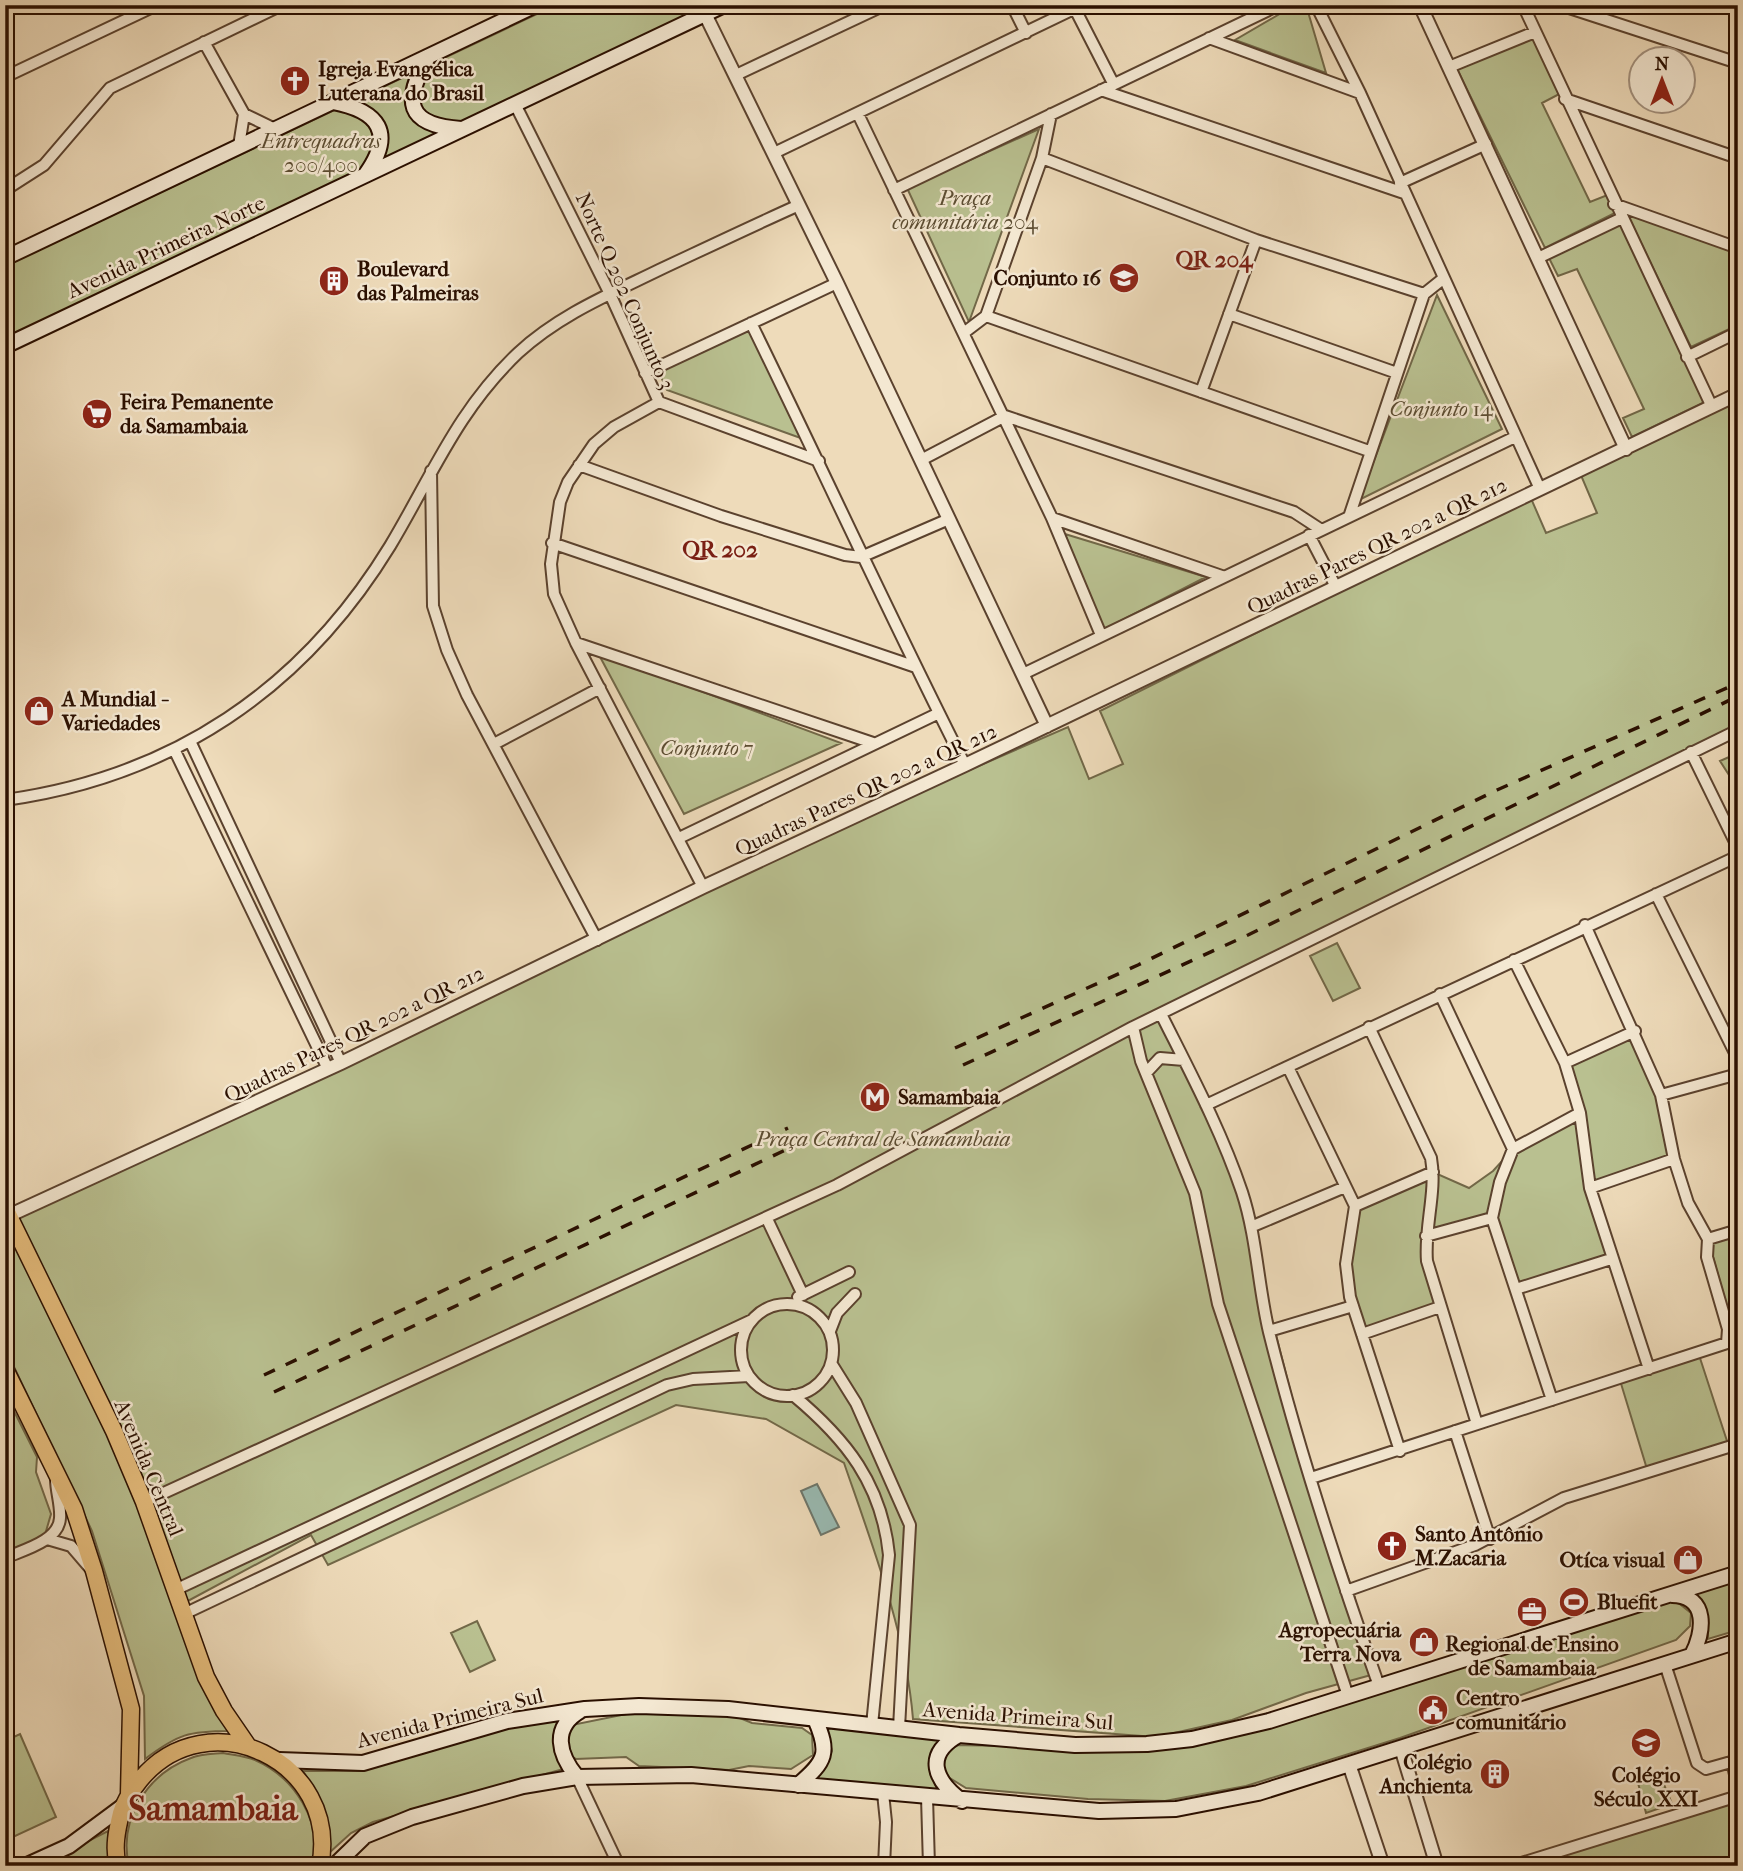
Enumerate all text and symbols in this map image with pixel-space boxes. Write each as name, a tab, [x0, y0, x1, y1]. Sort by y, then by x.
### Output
north arrow	[1628, 46, 1698, 116]
text: N	[1655, 53, 1670, 75]
place label: Igreja Evangélica Luterana do Brasil	[318, 57, 484, 105]
church icon: Igreja Evangélica Luterana do Brasil	[278, 64, 312, 98]
park label: Entrequadras 200/400	[259, 129, 381, 178]
park label: Praça comunitária 204	[892, 186, 1038, 235]
street label: Norte Q 202 Conjunto 3	[571, 189, 679, 393]
street label: Avenida Primeira Norte	[62, 191, 269, 304]
district label: QR 204	[1176, 246, 1254, 273]
place label: Boulevard das Palmeiras	[357, 257, 479, 305]
school or university icon: Conjunto 16	[1107, 261, 1141, 295]
building icon: Boulevard das Palmeiras	[317, 264, 351, 298]
place label: Conjunto 16	[994, 266, 1102, 290]
place label: Feira Pemanente da Samambaia	[119, 390, 274, 438]
supermarket icon: Feira Pemanente da Samambaia	[80, 397, 114, 431]
park label: Conjunto 14	[1389, 397, 1493, 422]
street label: Quadras Pares QR 202 a QR 212	[1243, 472, 1511, 620]
district label: QR 202	[682, 536, 758, 563]
place label: A Mundial - Variedades	[60, 687, 170, 735]
shop icon: A Mundial - Variedades	[22, 694, 56, 728]
street label: Quadras Pares QR 202 a QR 212	[731, 719, 1001, 861]
park label: Conjunto 7	[660, 736, 754, 760]
street label: Quadras Pares QR 202 a QR 212	[220, 960, 488, 1108]
metro station icon: Samambaia	[858, 1080, 892, 1114]
place label: Samambaia	[898, 1085, 1001, 1109]
park label: Praça Central de Samambaia	[754, 1127, 1011, 1151]
street label: Avenida Central	[109, 1395, 189, 1540]
place label: Santo Antônio M.Zacaria	[1414, 1522, 1543, 1570]
church icon: Santo Antônio M.Zacaria	[1375, 1529, 1409, 1563]
shop icon: Otíca visual	[1671, 1543, 1705, 1577]
place label: Otíca visual	[1559, 1548, 1665, 1572]
sports icon: Bluefit	[1557, 1585, 1591, 1619]
place label: Bluefit	[1597, 1590, 1658, 1614]
office icon: Regional de Ensino de Samambaia	[1515, 1595, 1549, 1629]
place label: Agropecuária Terra Nova	[1277, 1618, 1402, 1666]
shop icon: Agropecuária Terra Nova	[1407, 1625, 1441, 1659]
place label: Regional de Ensino de Samambaia	[1445, 1632, 1619, 1680]
street label: Avenida Primeira Sul	[354, 1683, 546, 1753]
place label: Centro comunitário	[1456, 1686, 1566, 1734]
public building icon: Centro comunitário	[1416, 1693, 1450, 1727]
street label: Avenida Primeira Sul	[921, 1697, 1114, 1735]
school or university icon: Colégio Século XXI	[1629, 1726, 1663, 1760]
place label: Colégio Anchienta	[1378, 1750, 1473, 1798]
building icon: Colégio Anchienta	[1478, 1757, 1512, 1791]
place label: Colégio Século XXI	[1594, 1763, 1699, 1811]
district label: Samambaia	[128, 1788, 299, 1829]

